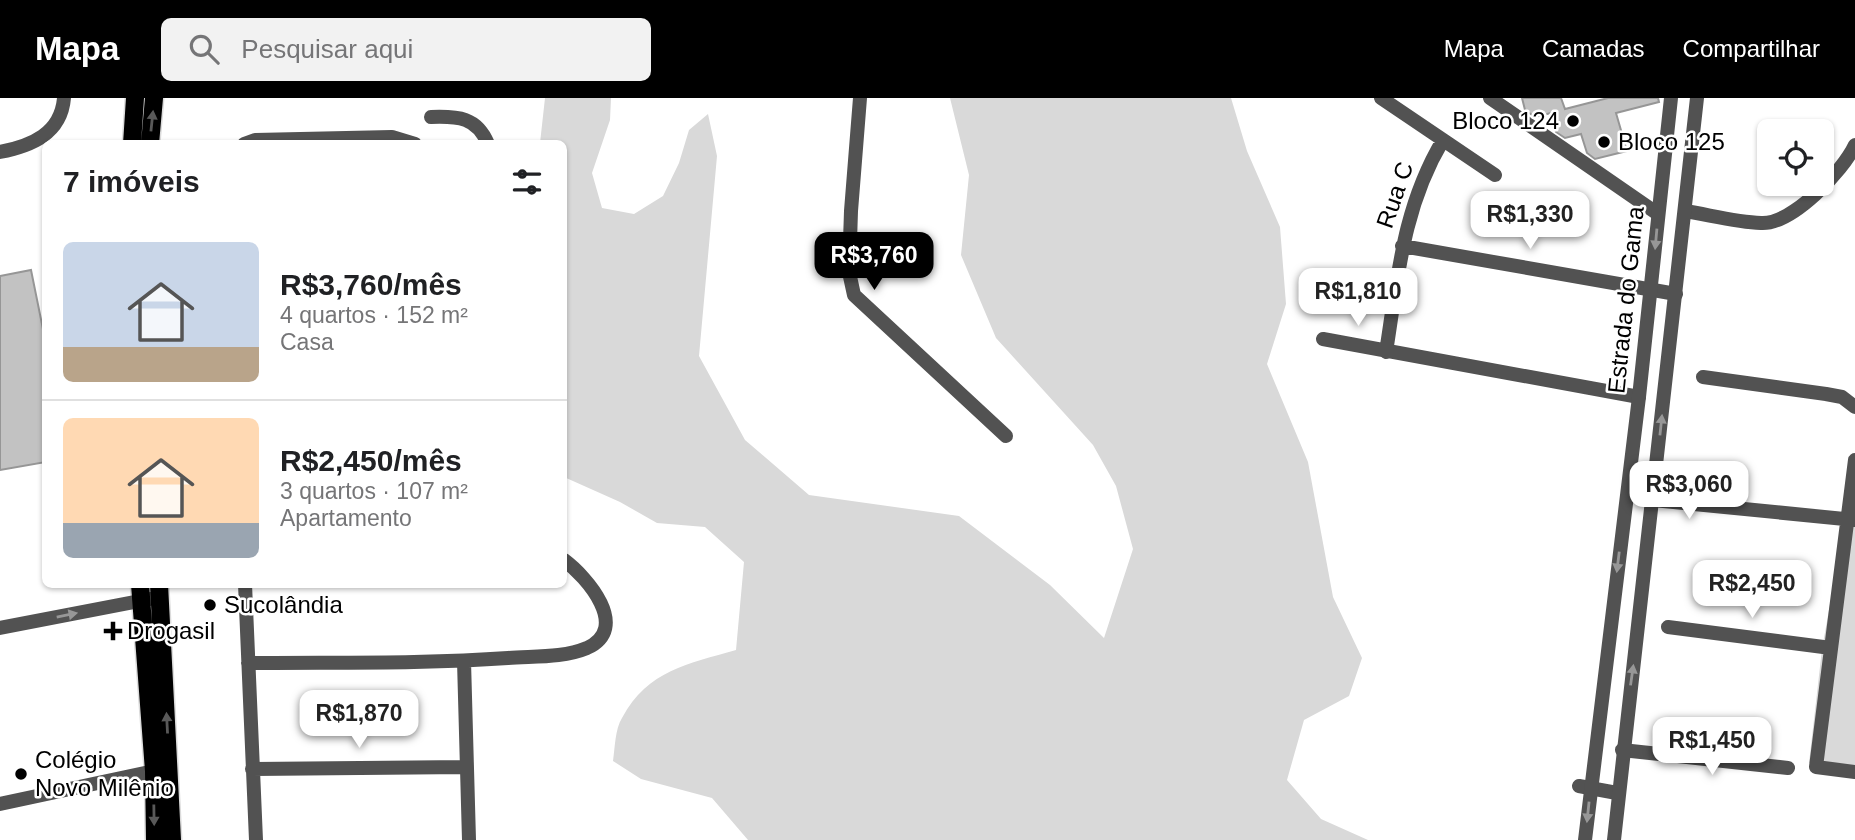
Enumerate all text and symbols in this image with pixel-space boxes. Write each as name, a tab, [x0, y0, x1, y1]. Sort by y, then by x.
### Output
search box	[161, 18, 651, 81]
text: Mapa	[35, 30, 119, 67]
icon: search	[185, 30, 223, 68]
text: Pesquisar aqui	[241, 34, 413, 64]
text: Mapa	[1444, 35, 1504, 62]
text: Camadas	[1542, 35, 1645, 62]
text: Compartilhar	[1683, 35, 1820, 62]
place label: Bloco 124	[1452, 107, 1559, 134]
one-way arrow	[147, 110, 158, 132]
marker: Bloco 124	[1565, 113, 1581, 129]
map controls	[1757, 119, 1834, 196]
button: locate	[1757, 119, 1834, 196]
place label: Bloco 125	[1618, 128, 1725, 155]
marker: Bloco 125	[1596, 134, 1612, 150]
street label: Rua C	[1371, 158, 1418, 231]
icon: filters	[508, 163, 546, 201]
text: 7 imóveis	[63, 165, 200, 198]
pin: R$1,330	[1465, 192, 1595, 251]
text: R$1,330	[1487, 201, 1573, 227]
street label: Estrada do Gama	[1602, 204, 1649, 395]
one-way arrow	[1650, 228, 1661, 250]
pin: R$3,760	[809, 232, 939, 292]
text: R$3,760	[831, 242, 917, 268]
text: R$3,760/mês	[280, 268, 462, 301]
pin: R$1,810	[1293, 268, 1423, 328]
icon: home	[119, 270, 203, 354]
text: R$1,810	[1315, 278, 1401, 304]
text: 4 quartos · 152 m²	[280, 302, 468, 328]
text: Casa	[280, 329, 334, 355]
one-way arrow	[1656, 413, 1667, 435]
text: R$2,450/mês	[280, 444, 462, 477]
icon: home	[119, 446, 203, 530]
pin: R$3,060	[1624, 462, 1754, 521]
text: R$3,060	[1646, 471, 1732, 497]
text: 3 quartos · 107 m²	[280, 478, 468, 504]
text: Apartamento	[280, 505, 412, 531]
one-way arrow	[1613, 551, 1624, 573]
pin: R$2,450	[1687, 560, 1817, 620]
text: R$2,450	[1709, 570, 1795, 596]
place label: Sucolândia	[224, 591, 343, 618]
marker: Sucolândia	[202, 597, 218, 613]
one-way arrow	[56, 609, 78, 620]
place label: Drogasil	[127, 617, 215, 644]
marker: Drogasil	[105, 623, 121, 639]
one-way arrow	[1627, 664, 1638, 686]
pin: R$1,870	[294, 690, 424, 750]
text: R$1,870	[316, 700, 402, 726]
one-way arrow	[161, 712, 172, 734]
pin: R$1,450	[1647, 718, 1777, 777]
text: R$1,450	[1669, 727, 1755, 753]
place label: Colégio Novo Milênio	[35, 746, 174, 801]
marker: Colégio Novo Milênio	[13, 766, 29, 782]
one-way arrow	[1582, 802, 1593, 824]
one-way arrow	[149, 804, 160, 826]

